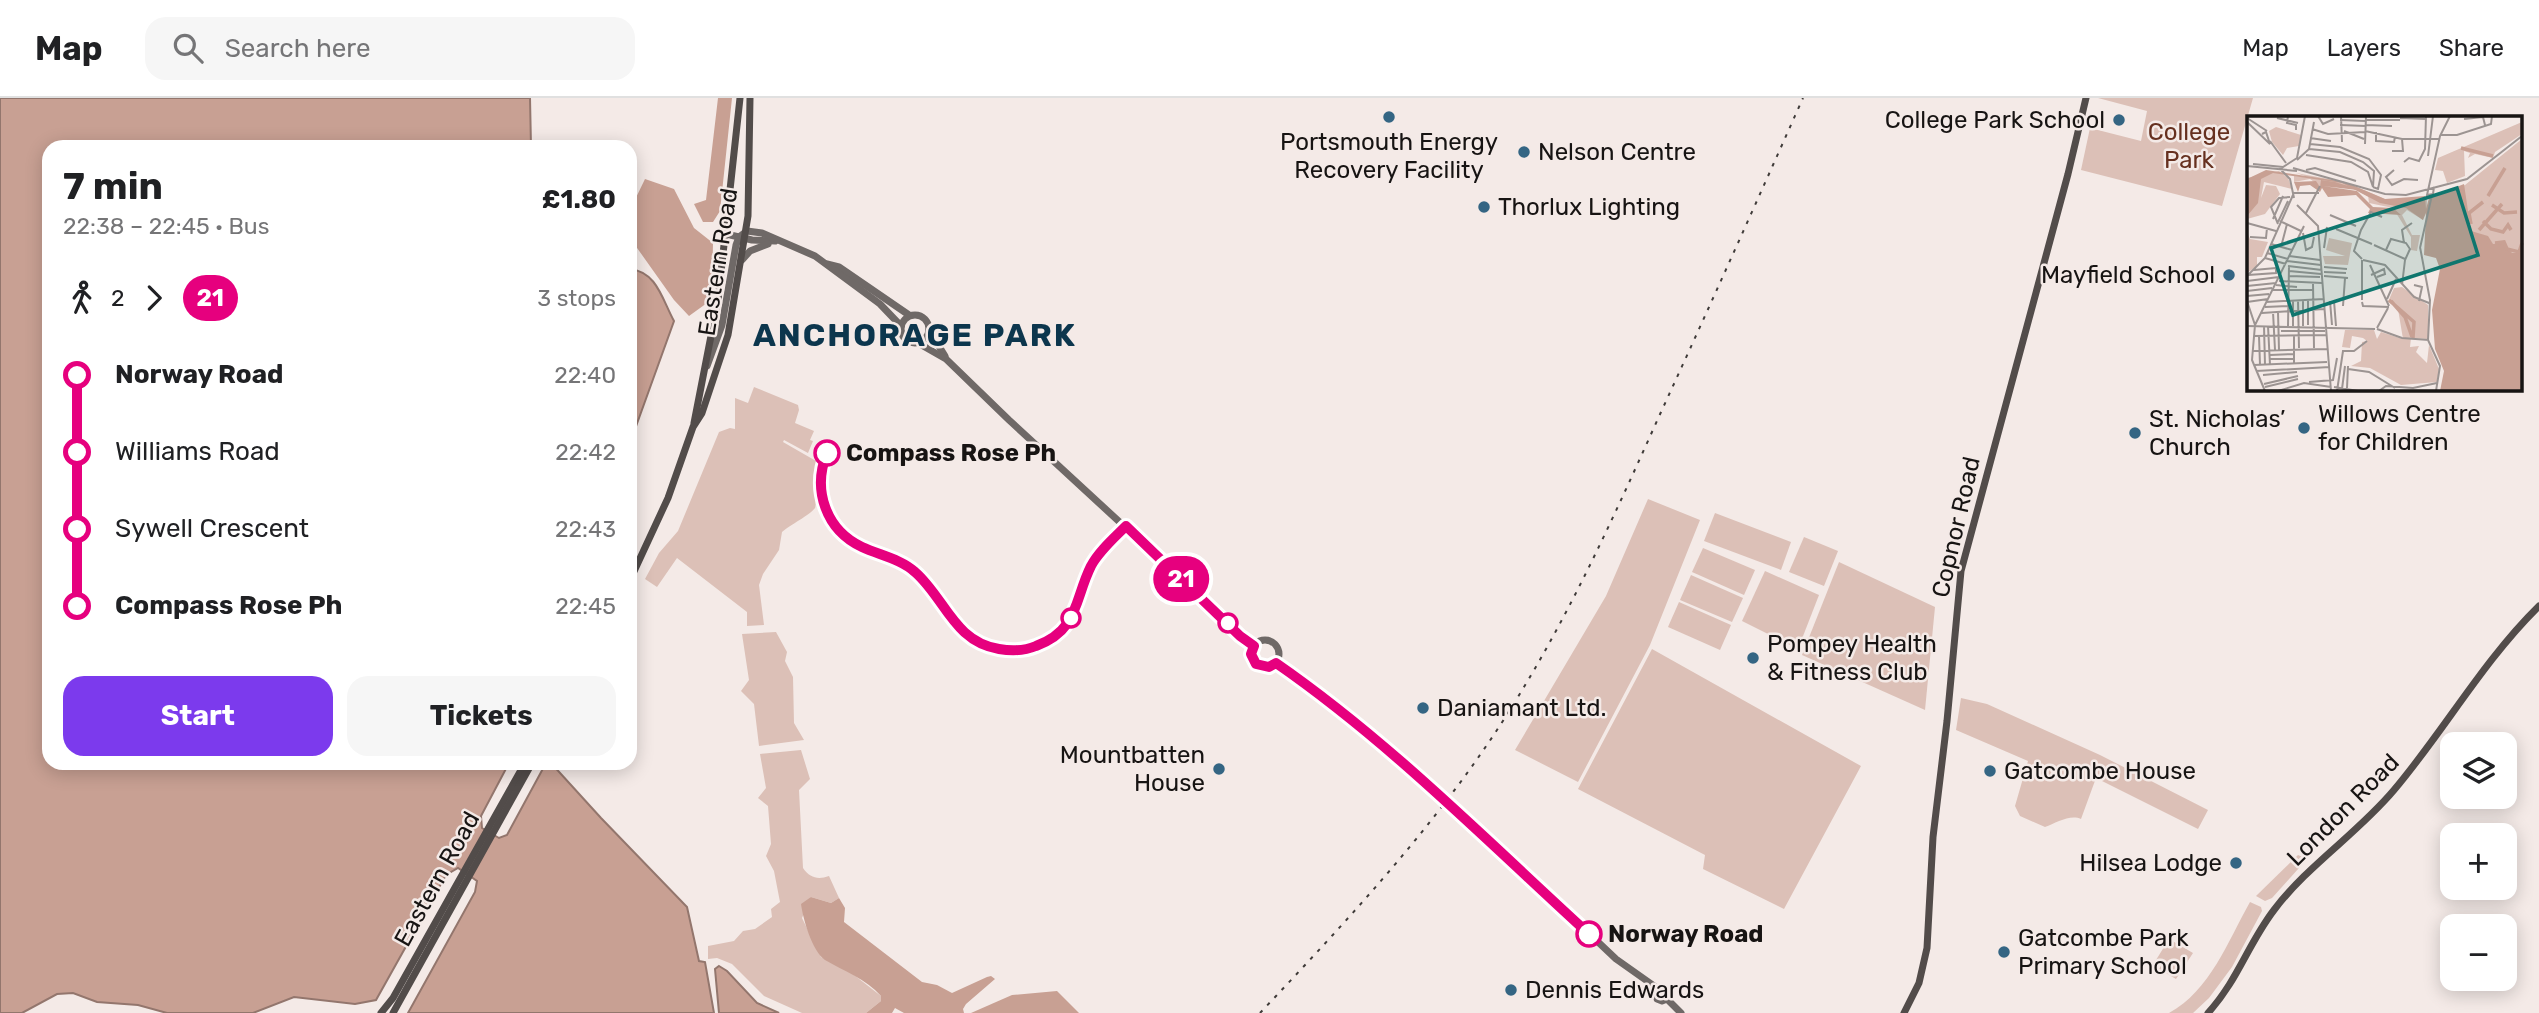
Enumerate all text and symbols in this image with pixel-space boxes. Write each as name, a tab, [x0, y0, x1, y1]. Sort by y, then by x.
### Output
search box	[145, 17, 635, 80]
text: Map	[35, 29, 103, 68]
icon: search	[169, 29, 207, 67]
text: Search here	[225, 33, 370, 64]
text: Map	[2242, 34, 2289, 62]
text: Layers	[2327, 34, 2401, 62]
text: Share	[2439, 34, 2504, 62]
place label: College Park School	[1885, 106, 2105, 134]
marker: Portsmouth Energy Recovery Facility	[1381, 109, 1397, 125]
marker: College Park School	[2111, 112, 2127, 128]
inset map	[2247, 116, 2522, 390]
park label: College Park	[2148, 118, 2230, 174]
place label: Portsmouth Energy Recovery Facility	[1280, 128, 1498, 184]
place label: Nelson Centre	[1538, 138, 1696, 166]
marker: Nelson Centre	[1516, 144, 1532, 160]
text: 7 min	[63, 163, 163, 209]
text: £1.80	[542, 184, 616, 215]
street label: Eastern Road	[692, 186, 744, 338]
place label: Thorlux Lighting	[1498, 193, 1680, 221]
marker: Thorlux Lighting	[1476, 199, 1492, 215]
text: 22:38 – 22:45 · Bus	[63, 212, 269, 240]
place label: Mayfield School	[2041, 261, 2215, 289]
marker: Mayfield School	[2221, 267, 2237, 283]
icon: walk	[63, 279, 101, 317]
icon: forward	[135, 279, 173, 317]
text: 2	[111, 284, 125, 312]
text: 21	[197, 284, 224, 312]
text: 3 stops	[537, 284, 616, 312]
district label: ANCHORAGE PARK	[753, 316, 1077, 354]
text: Norway Road	[115, 359, 283, 390]
text: 22:40	[554, 361, 616, 389]
place label: Willows Centre for Children	[2318, 400, 2481, 456]
place label: St. Nicholas’ Church	[2149, 405, 2286, 461]
marker: Willows Centre for Children	[2296, 420, 2312, 436]
marker: St. Nicholas’ Church	[2127, 425, 2143, 441]
text: Williams Road	[115, 436, 280, 467]
text: 22:42	[555, 438, 616, 466]
place label: Compass Rose Ph	[846, 439, 1056, 467]
marker: Compass Rose Ph	[814, 440, 840, 466]
street label: Copnor Road	[1926, 454, 1986, 600]
text: Sywell Crescent	[115, 513, 309, 544]
text: 22:43	[555, 515, 616, 543]
line badge: 21	[1150, 556, 1212, 602]
text: 21	[1167, 565, 1195, 593]
text: Compass Rose Ph	[115, 590, 343, 621]
text: 22:45	[555, 592, 616, 620]
unlabelled marker	[1061, 608, 1081, 628]
unlabelled marker	[1218, 613, 1238, 633]
place label: Pompey Health & Fitness Club	[1767, 630, 1937, 686]
marker: Pompey Health & Fitness Club	[1745, 650, 1761, 666]
button: Start	[63, 676, 333, 756]
button: Tickets	[347, 676, 616, 756]
place label: Daniamant Ltd.	[1437, 694, 1607, 722]
marker: Daniamant Ltd.	[1415, 700, 1431, 716]
map controls	[2440, 732, 2517, 991]
button: layers	[2440, 732, 2517, 809]
place label: Mountbatten House	[1060, 741, 1205, 797]
street label: London Road	[2281, 748, 2405, 872]
place label: Gatcombe House	[2004, 757, 2196, 785]
marker: Mountbatten House	[1211, 761, 1227, 777]
marker: Gatcombe House	[1982, 763, 1998, 779]
street label: Eastern Road	[389, 807, 485, 951]
button: +	[2440, 823, 2517, 900]
place label: Hilsea Lodge	[2079, 849, 2222, 877]
marker: Hilsea Lodge	[2228, 855, 2244, 871]
button: −	[2440, 914, 2517, 991]
place label: Norway Road	[1608, 920, 1763, 948]
marker: Norway Road	[1576, 921, 1602, 947]
place label: Gatcombe Park Primary School	[2018, 924, 2189, 980]
marker: Gatcombe Park Primary School	[1996, 944, 2012, 960]
place label: Dennis Edwards	[1525, 976, 1704, 1004]
marker: Dennis Edwards	[1503, 982, 1519, 998]

